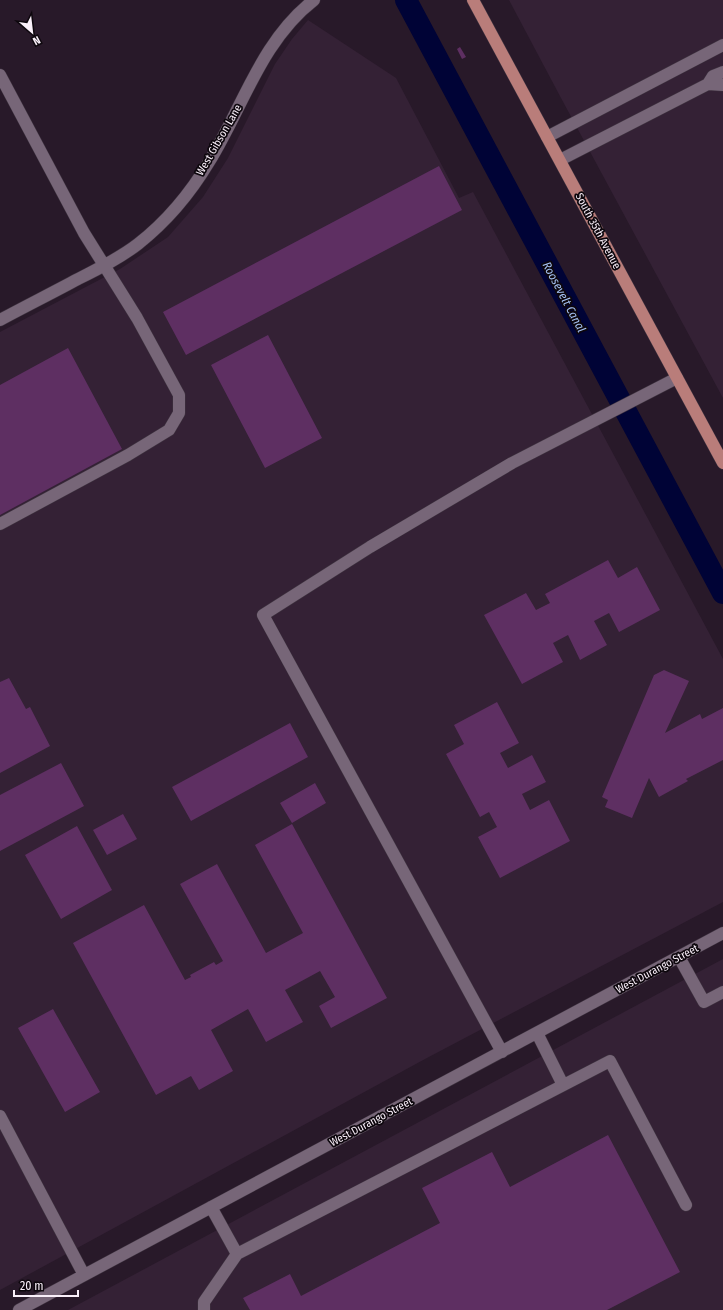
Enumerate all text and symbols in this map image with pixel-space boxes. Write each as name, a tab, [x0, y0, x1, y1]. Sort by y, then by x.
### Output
north arrow	[12, 12, 52, 52]
text: N	[30, 33, 42, 48]
street label: West Gibson Lane	[193, 102, 245, 178]
street label: South 35th Avenue	[573, 191, 623, 271]
water label: Roosevelt Canal	[539, 259, 589, 335]
street label: West Durango Street	[613, 942, 701, 996]
street label: West Durango Street	[327, 1095, 415, 1149]
scale bar	[14, 1272, 78, 1298]
text: 20 m	[20, 1279, 44, 1293]

